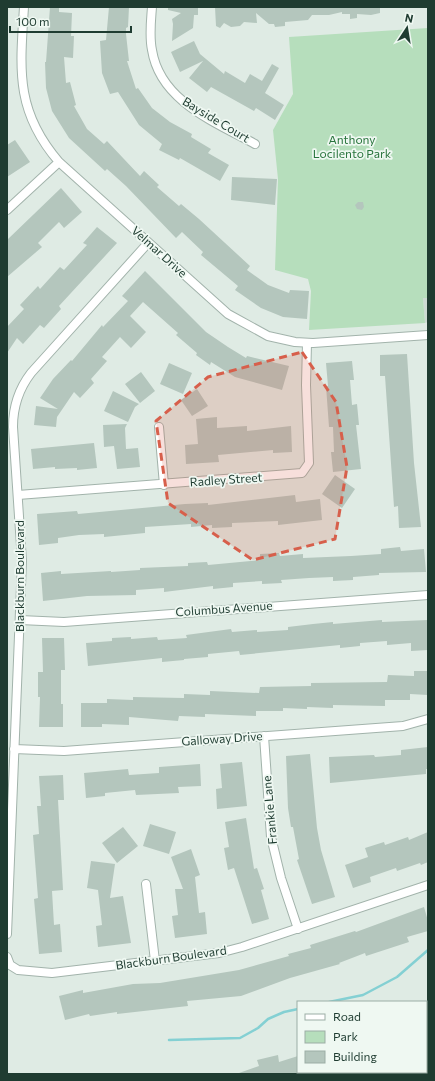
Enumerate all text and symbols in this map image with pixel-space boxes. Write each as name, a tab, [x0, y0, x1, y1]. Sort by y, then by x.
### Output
scale bar	[10, 8, 131, 34]
north arrow	[387, 8, 427, 48]
text: N	[404, 11, 415, 25]
text: 100 m	[16, 14, 50, 28]
street label: Bayside Court	[180, 94, 253, 145]
park label: Anthony Locilento Park	[313, 132, 392, 160]
street label: Velmar Drive	[129, 223, 190, 280]
street label: Radley Street	[189, 469, 263, 489]
street label: Blackburn Boulevard	[12, 520, 26, 632]
street label: Columbus Avenue	[175, 598, 273, 618]
street label: Galloway Drive	[181, 728, 263, 748]
street label: Frankie Lane	[259, 775, 279, 845]
street label: Blackburn Boulevard	[114, 942, 227, 972]
legend	[297, 1001, 427, 1073]
text: Road	[333, 1009, 361, 1023]
text: Park	[333, 1029, 359, 1043]
text: Building	[333, 1049, 377, 1063]

